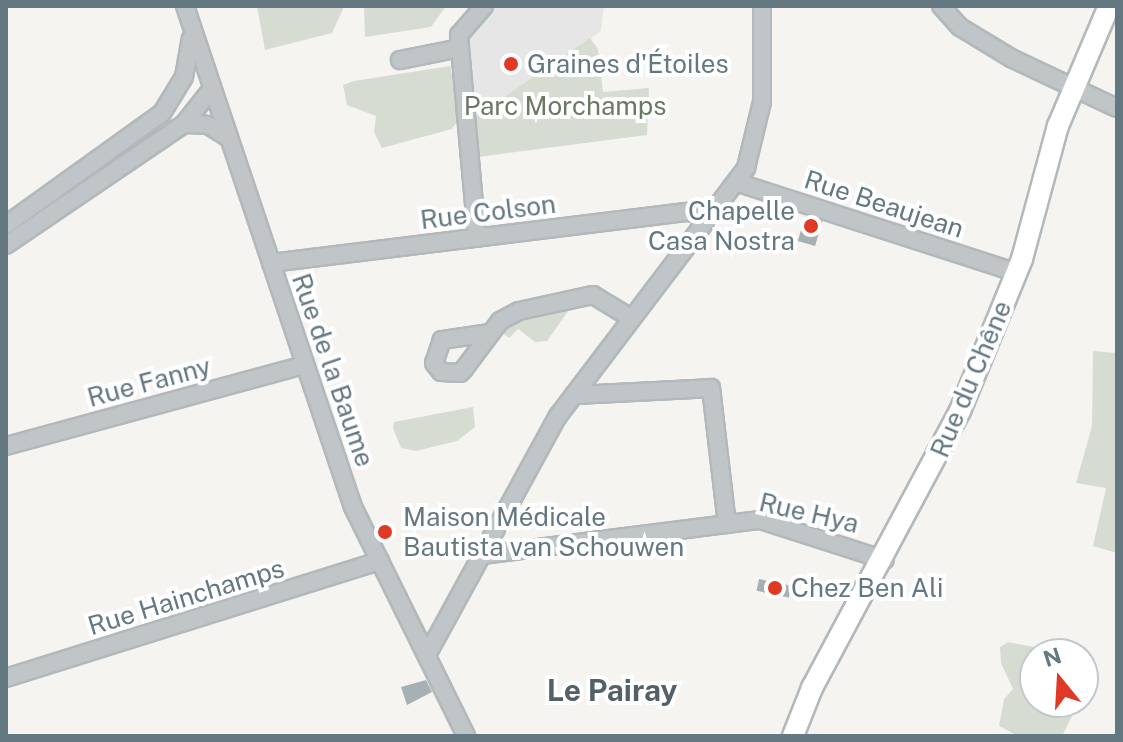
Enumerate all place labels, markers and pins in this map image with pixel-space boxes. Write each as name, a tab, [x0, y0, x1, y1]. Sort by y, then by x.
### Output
place label: Graines d'Étoiles	[527, 48, 729, 80]
marker: Graines d'Étoiles	[502, 55, 520, 73]
place label: Chapelle Casa Nostra	[648, 195, 795, 256]
marker: Chapelle Casa Nostra	[802, 217, 820, 235]
place label: Maison Médicale Bautista van Schouwen	[403, 501, 684, 562]
marker: Maison Médicale Bautista van Schouwen	[374, 521, 396, 543]
place label: Chez Ben Ali	[791, 572, 943, 604]
marker: Chez Ben Ali	[766, 579, 784, 597]

